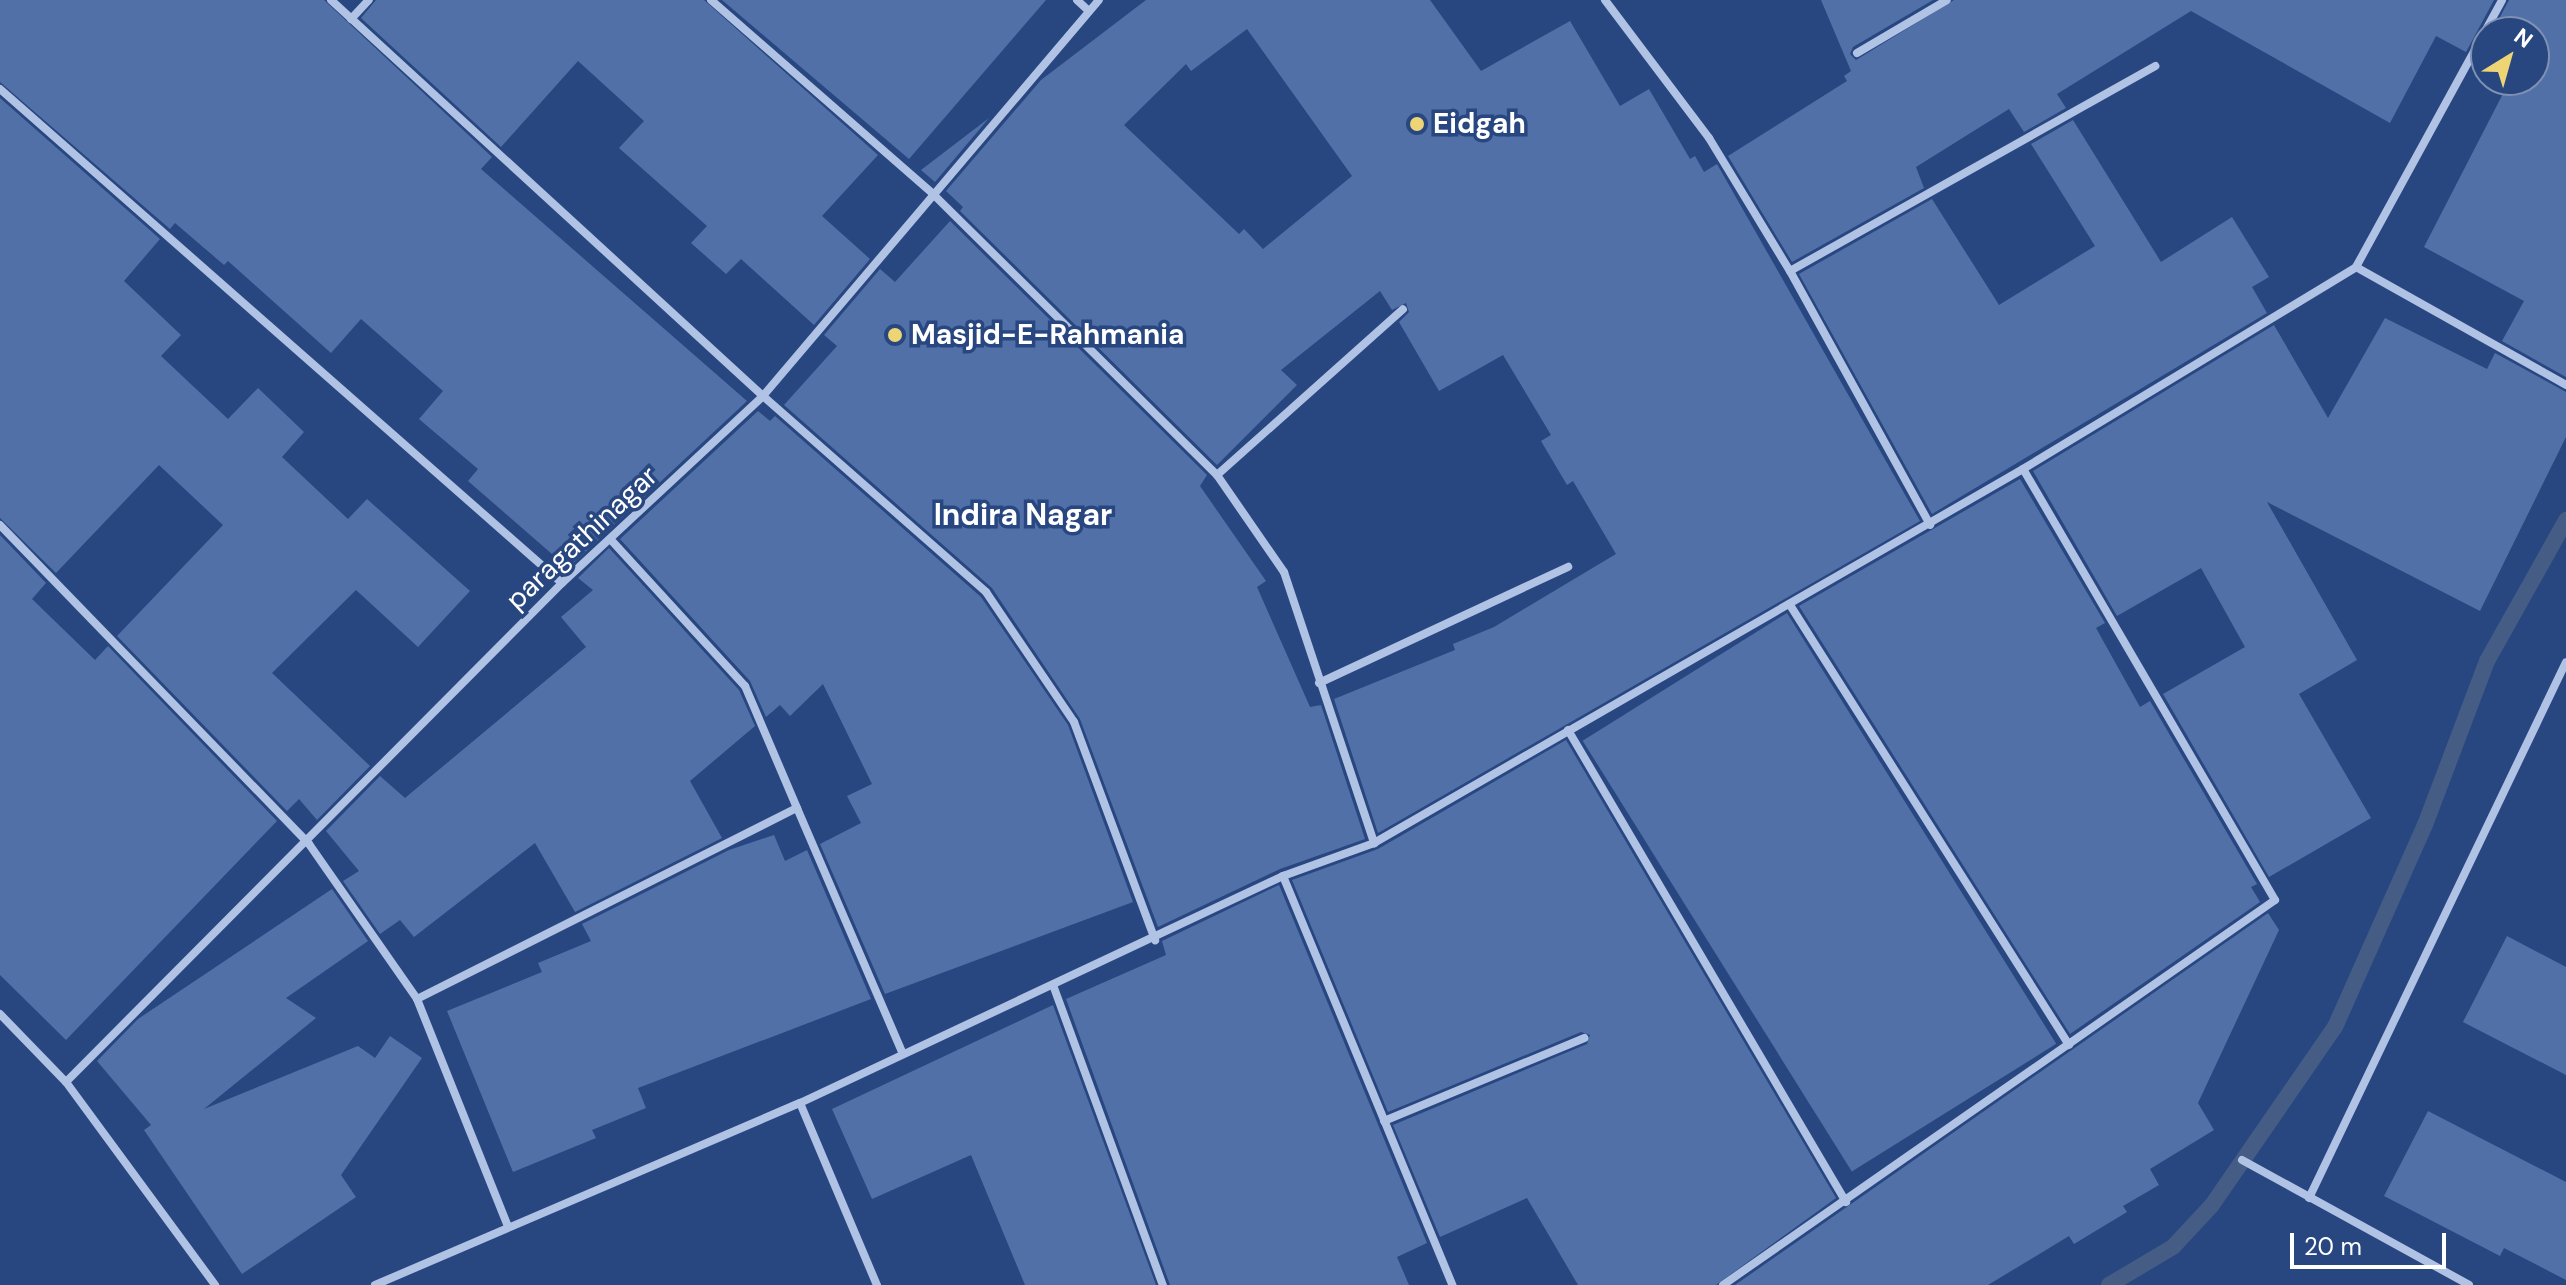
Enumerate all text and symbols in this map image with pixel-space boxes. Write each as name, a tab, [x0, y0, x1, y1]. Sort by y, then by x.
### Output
north arrow	[2470, 16, 2550, 96]
text: N	[2508, 22, 2539, 54]
place label: Eidgah	[1433, 107, 1526, 141]
marker: Eidgah	[1408, 115, 1426, 133]
place label: Masjid-E-Rahmania	[911, 318, 1184, 352]
marker: Masjid-E-Rahmania	[886, 326, 904, 344]
street label: paragathinagar	[499, 459, 665, 617]
district label: Indira Nagar	[934, 497, 1112, 533]
scale bar	[2294, 1217, 2450, 1267]
text: 20 m	[2304, 1231, 2362, 1262]

